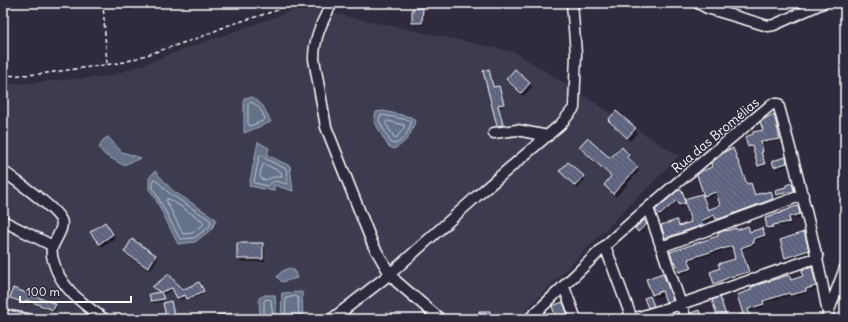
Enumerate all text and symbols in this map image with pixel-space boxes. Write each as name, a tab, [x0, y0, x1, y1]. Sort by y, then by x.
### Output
street label: Rua das Bromélias	[668, 94, 763, 177]
scale bar	[20, 278, 131, 304]
text: 100 m	[26, 284, 60, 299]

